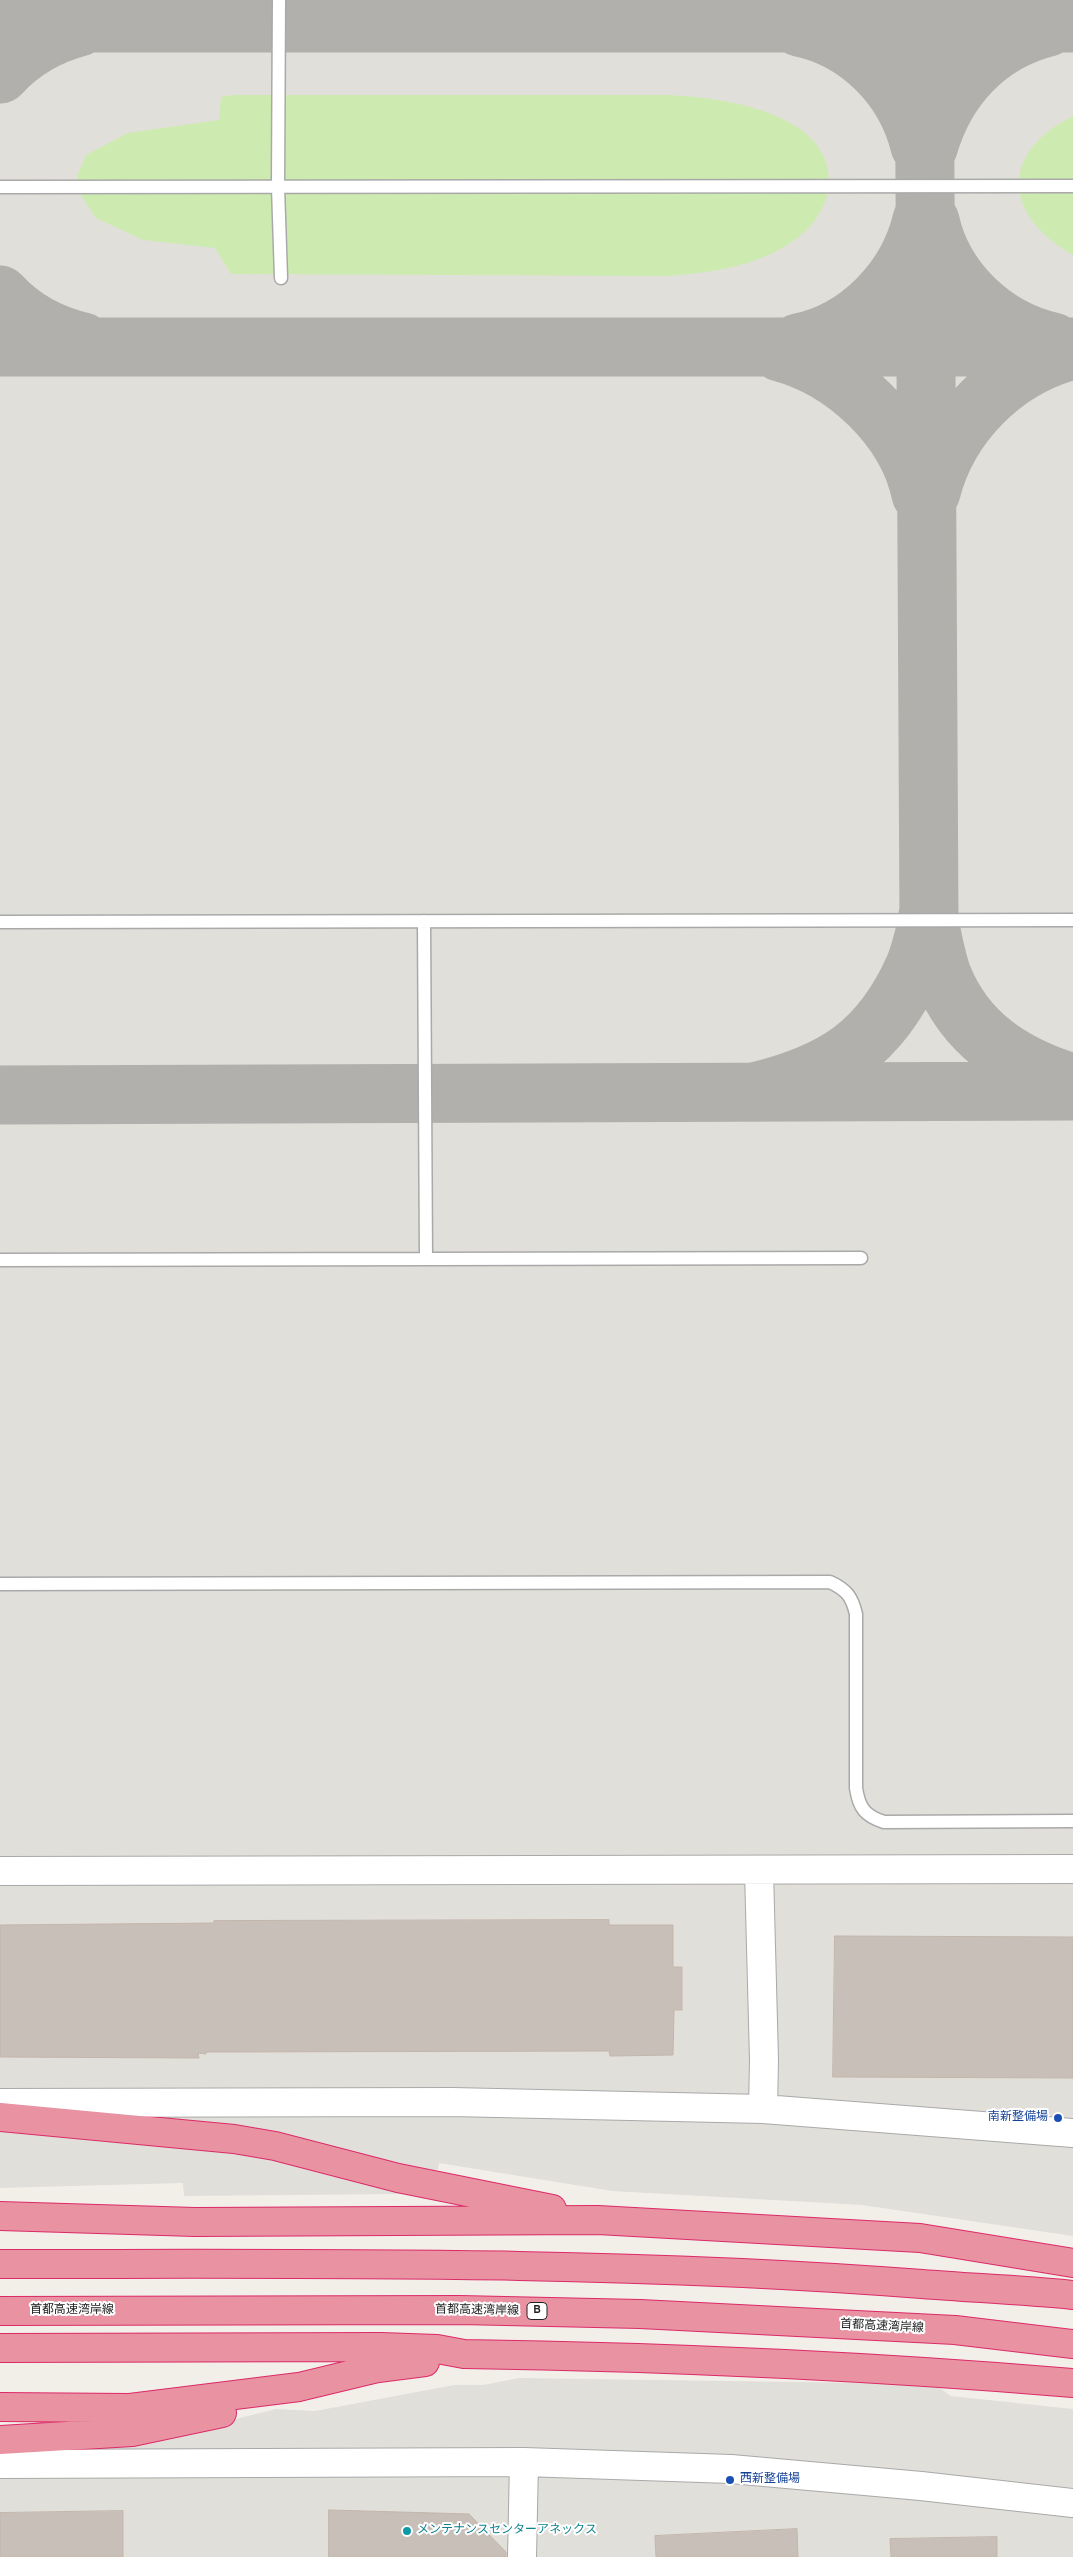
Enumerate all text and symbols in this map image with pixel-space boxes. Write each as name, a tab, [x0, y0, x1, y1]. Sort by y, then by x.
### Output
place label: 南新整備場	[988, 2111, 1048, 2125]
marker: 南新整備場	[1052, 2112, 1064, 2124]
road number: B	[527, 2302, 547, 2320]
street label: 首都高速湾岸線	[435, 2303, 519, 2319]
street label: 首都高速湾岸線	[30, 2304, 114, 2318]
street label: 首都高速湾岸線	[840, 2318, 924, 2336]
place label: 西新整備場	[740, 2473, 800, 2487]
marker: 西新整備場	[724, 2474, 736, 2486]
place label: メンテナンスセンターアネックス	[417, 2524, 597, 2538]
marker: メンテナンスセンターアネックス	[401, 2525, 413, 2537]

